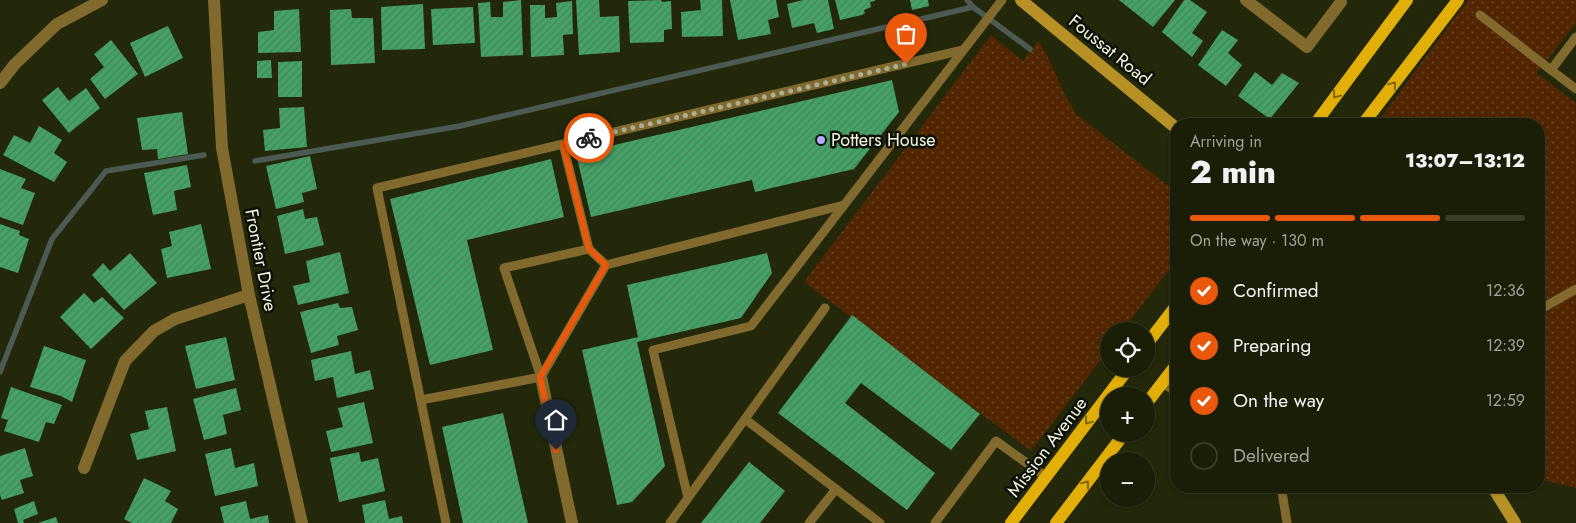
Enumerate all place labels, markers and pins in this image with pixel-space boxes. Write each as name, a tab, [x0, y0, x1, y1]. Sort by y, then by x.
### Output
pin	[885, 13, 927, 64]
place label: Potters House	[831, 127, 936, 153]
marker: Potters House	[815, 134, 827, 146]
pin	[535, 399, 577, 450]

